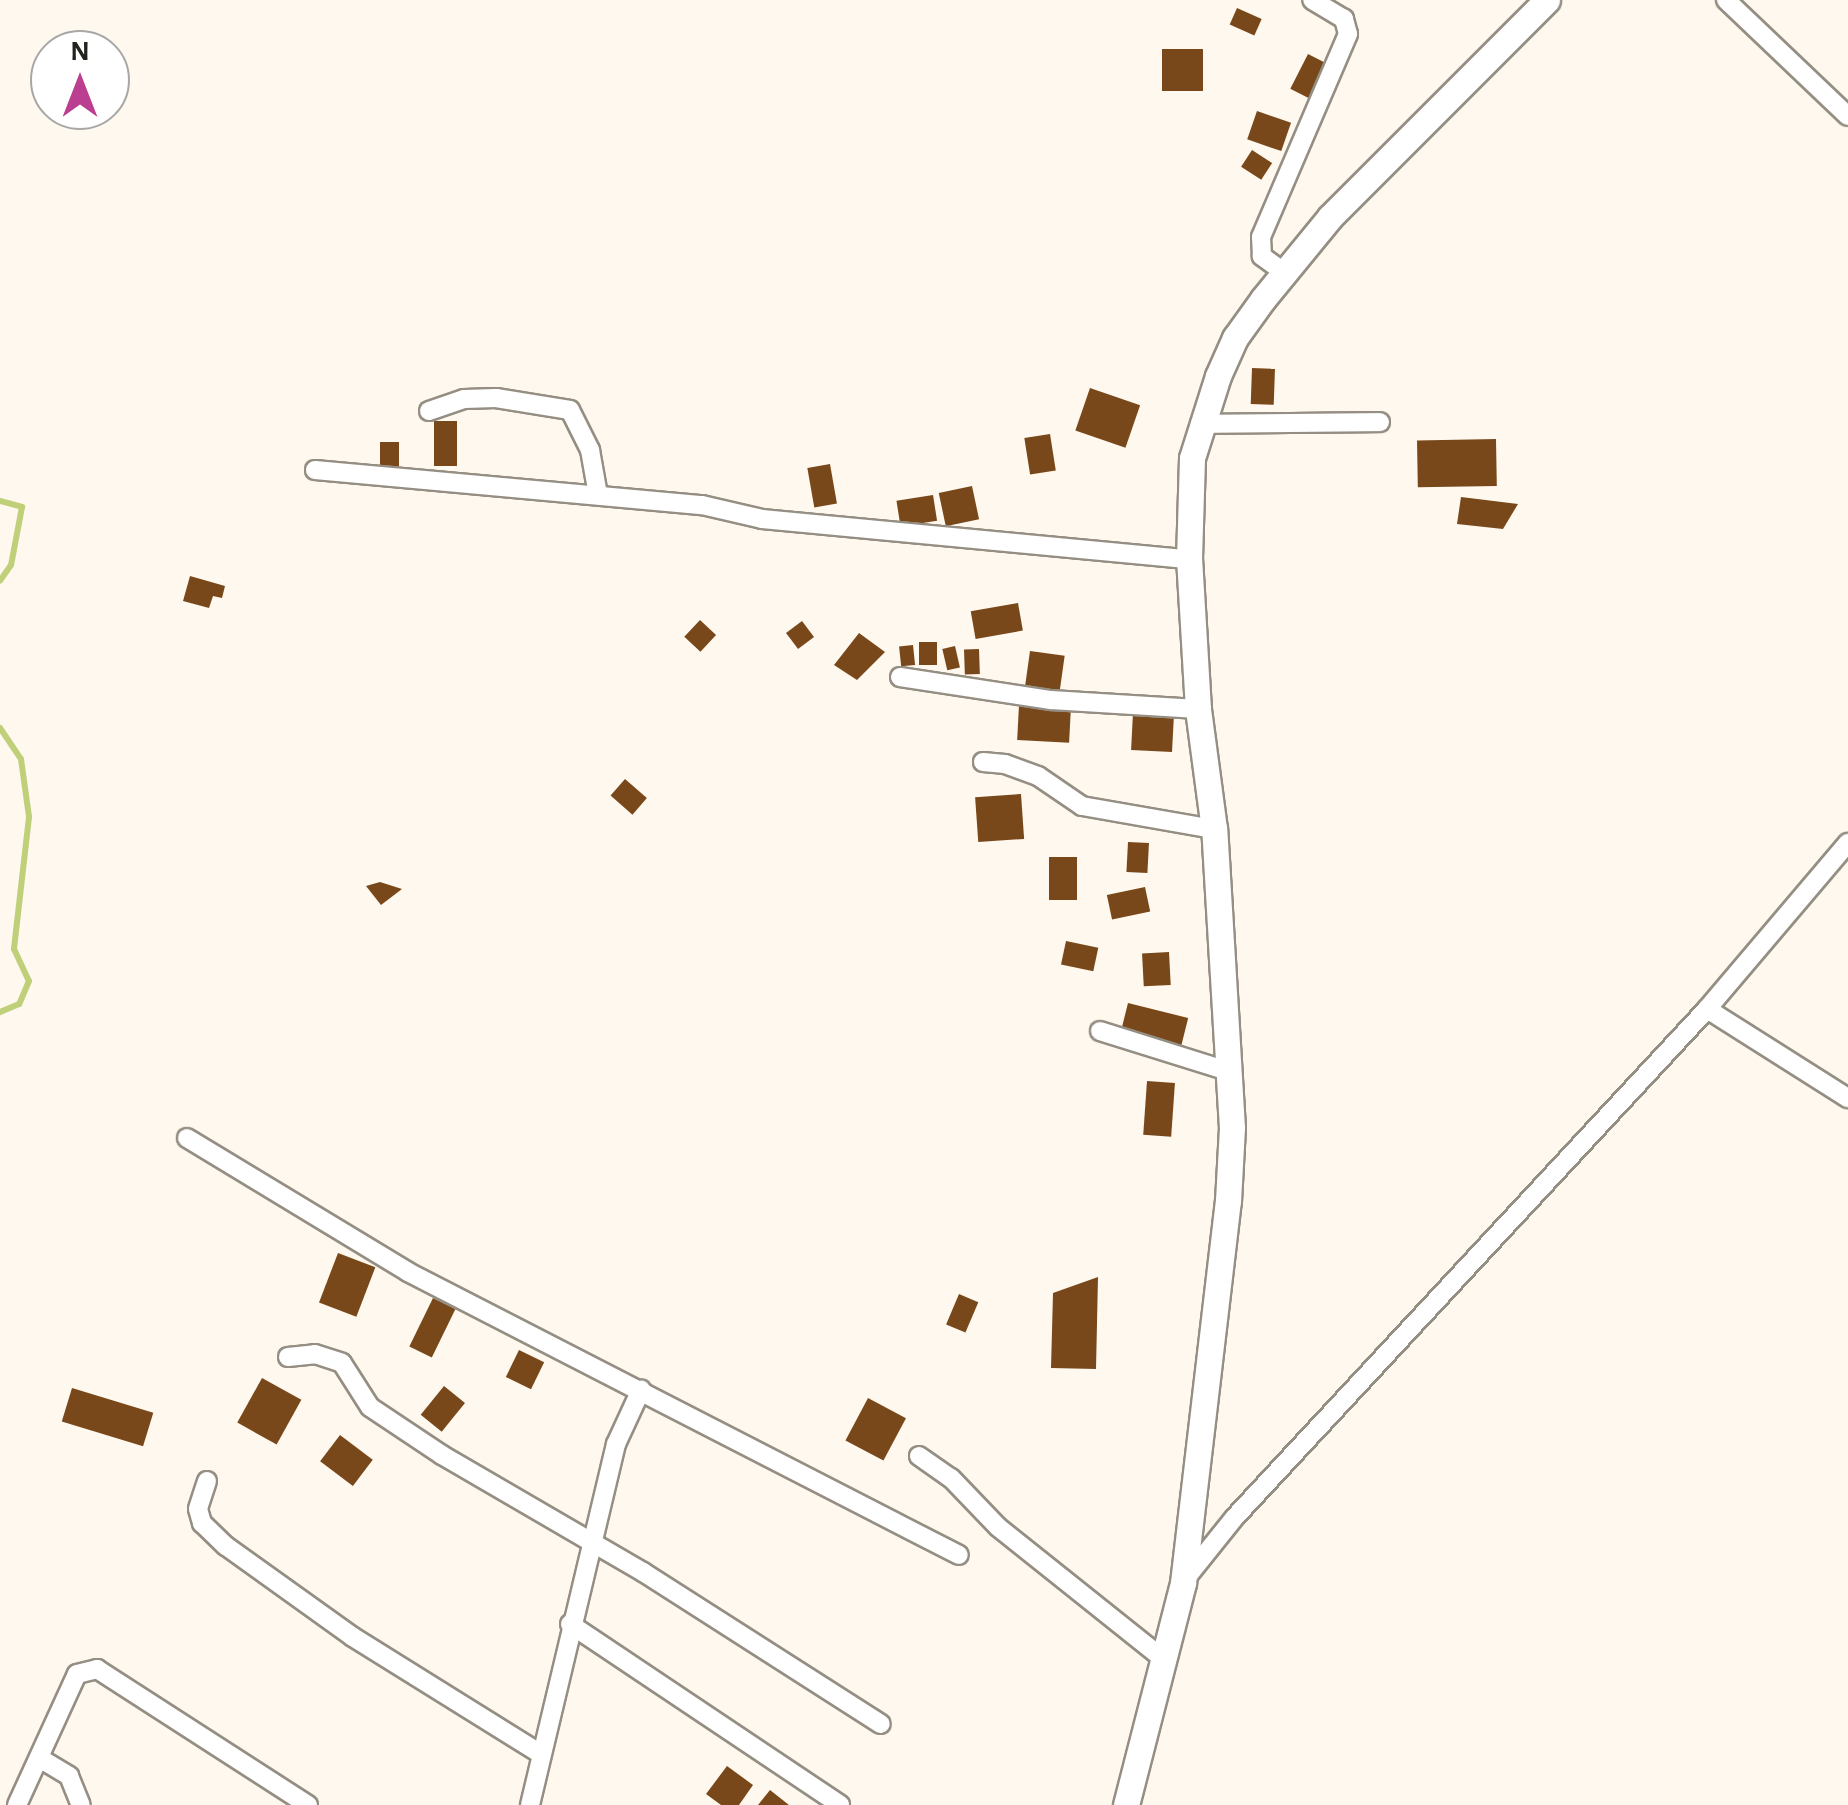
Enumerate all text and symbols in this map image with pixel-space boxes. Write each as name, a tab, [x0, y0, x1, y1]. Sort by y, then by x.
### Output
north arrow	[30, 30, 130, 130]
text: N	[70, 38, 90, 66]

